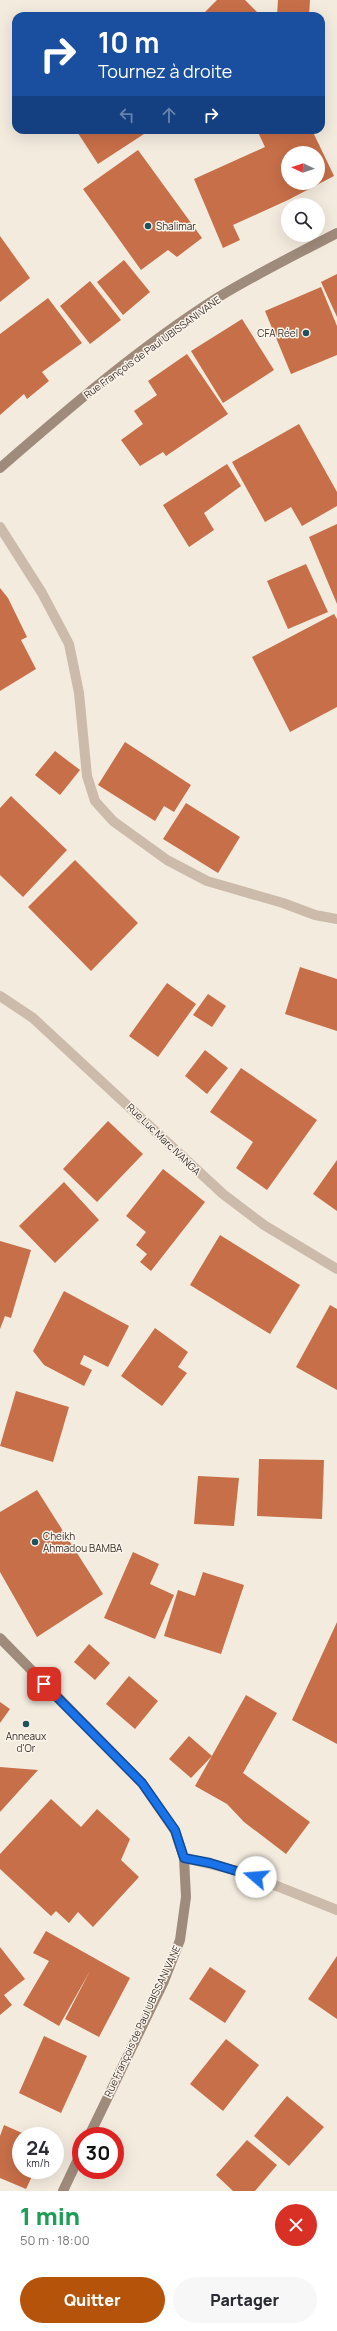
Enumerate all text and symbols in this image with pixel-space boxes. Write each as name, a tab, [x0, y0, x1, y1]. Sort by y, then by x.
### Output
text: 10 m	[98, 23, 159, 61]
icon: right	[32, 28, 84, 80]
text: Tournez à droite	[98, 59, 232, 83]
icon: left	[116, 104, 138, 126]
icon: ahead	[158, 104, 180, 126]
icon: right	[200, 104, 222, 126]
north arrow	[281, 146, 325, 190]
map controls	[281, 146, 325, 242]
button: search	[281, 198, 325, 242]
place label: Shalimar	[156, 219, 196, 233]
marker: Shalimar	[143, 221, 153, 231]
street label: Rue François de Paul UBISSANI VANE	[81, 292, 223, 401]
place label: CFA Réel	[257, 326, 298, 340]
marker: CFA Réel	[301, 328, 311, 338]
street label: Rue Luc Marc IVANGA	[124, 1100, 204, 1178]
place label: Cheikh Ahmadou BAMBA	[43, 1529, 123, 1555]
marker: Cheikh Ahmadou BAMBA	[30, 1537, 40, 1547]
pin	[27, 1667, 61, 1701]
icon: arrive	[33, 1673, 55, 1695]
marker: Anneaux d'Or	[21, 1719, 31, 1729]
place label: Anneaux d'Or	[6, 1729, 47, 1755]
position arrow	[235, 1856, 277, 1898]
street label: Rue François de Paul UBISSANI VANE	[101, 1943, 184, 2099]
speed limit sign: 30	[72, 2127, 124, 2179]
text: 24	[26, 2134, 50, 2161]
text: km/h	[26, 2156, 50, 2170]
text: 1 min	[20, 2199, 80, 2232]
button: close	[275, 2204, 317, 2246]
text: 50 m · 18:00	[20, 2231, 90, 2249]
button: Quitter	[20, 2277, 165, 2323]
button: Partager	[173, 2277, 317, 2323]

